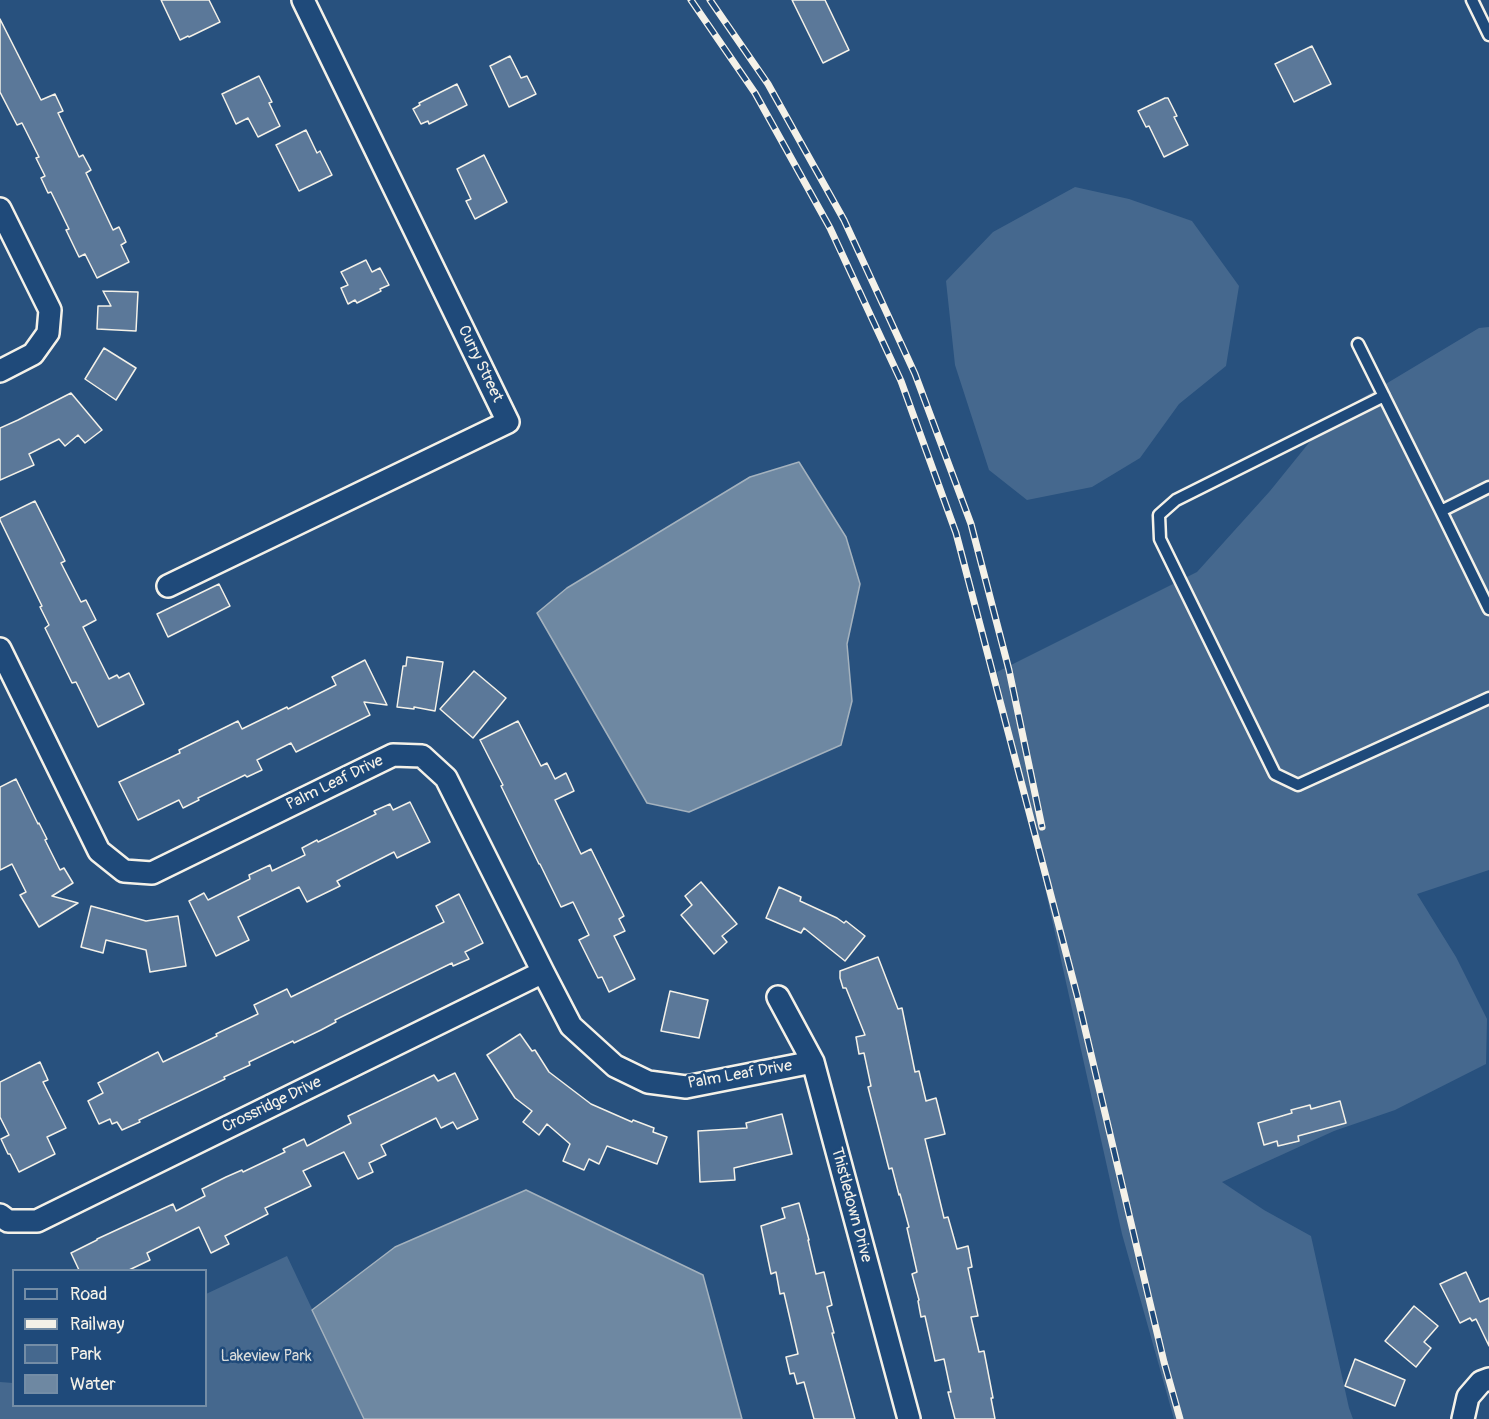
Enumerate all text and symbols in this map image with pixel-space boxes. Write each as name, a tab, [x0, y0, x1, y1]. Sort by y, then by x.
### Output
street label: Curry Street	[453, 322, 507, 406]
street label: Palm Leaf Drive	[283, 751, 387, 815]
street label: Palm Leaf Drive	[686, 1056, 794, 1094]
street label: Crossridge Drive	[219, 1073, 325, 1137]
street label: Thistledown Drive	[826, 1145, 876, 1265]
legend	[12, 1269, 207, 1407]
text: Road	[70, 1283, 107, 1306]
text: Railway	[70, 1313, 125, 1336]
text: Park	[70, 1343, 102, 1366]
park label: Lakeview Park	[220, 1347, 312, 1367]
text: Water	[70, 1373, 116, 1396]

